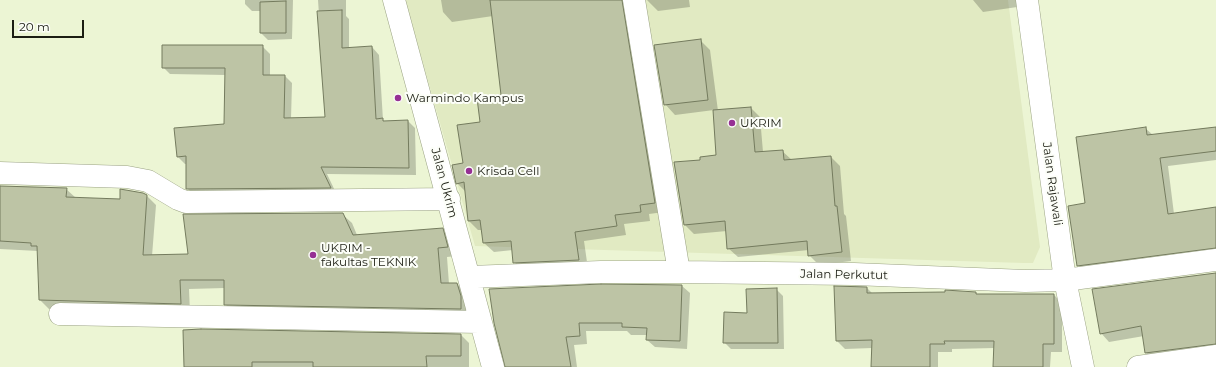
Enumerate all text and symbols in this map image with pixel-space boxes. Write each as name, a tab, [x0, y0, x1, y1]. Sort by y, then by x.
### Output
scale bar	[14, 12, 86, 38]
text: 20 m	[19, 19, 50, 34]
place label: Warmindo Kampus	[406, 91, 524, 105]
marker: Warmindo Kampus	[393, 93, 403, 103]
place label: UKRIM	[740, 116, 782, 130]
marker: UKRIM	[727, 118, 737, 128]
street label: Jalan Rajawali	[1039, 141, 1065, 227]
street label: Jalan Ukrim	[428, 146, 460, 220]
place label: Krisda Cell	[477, 164, 540, 178]
marker: Krisda Cell	[464, 166, 474, 176]
place label: UKRIM - fakultas TEKNIK	[321, 241, 416, 269]
marker: UKRIM - fakultas TEKNIK	[308, 250, 318, 260]
street label: Jalan Perkutut	[800, 267, 888, 283]

